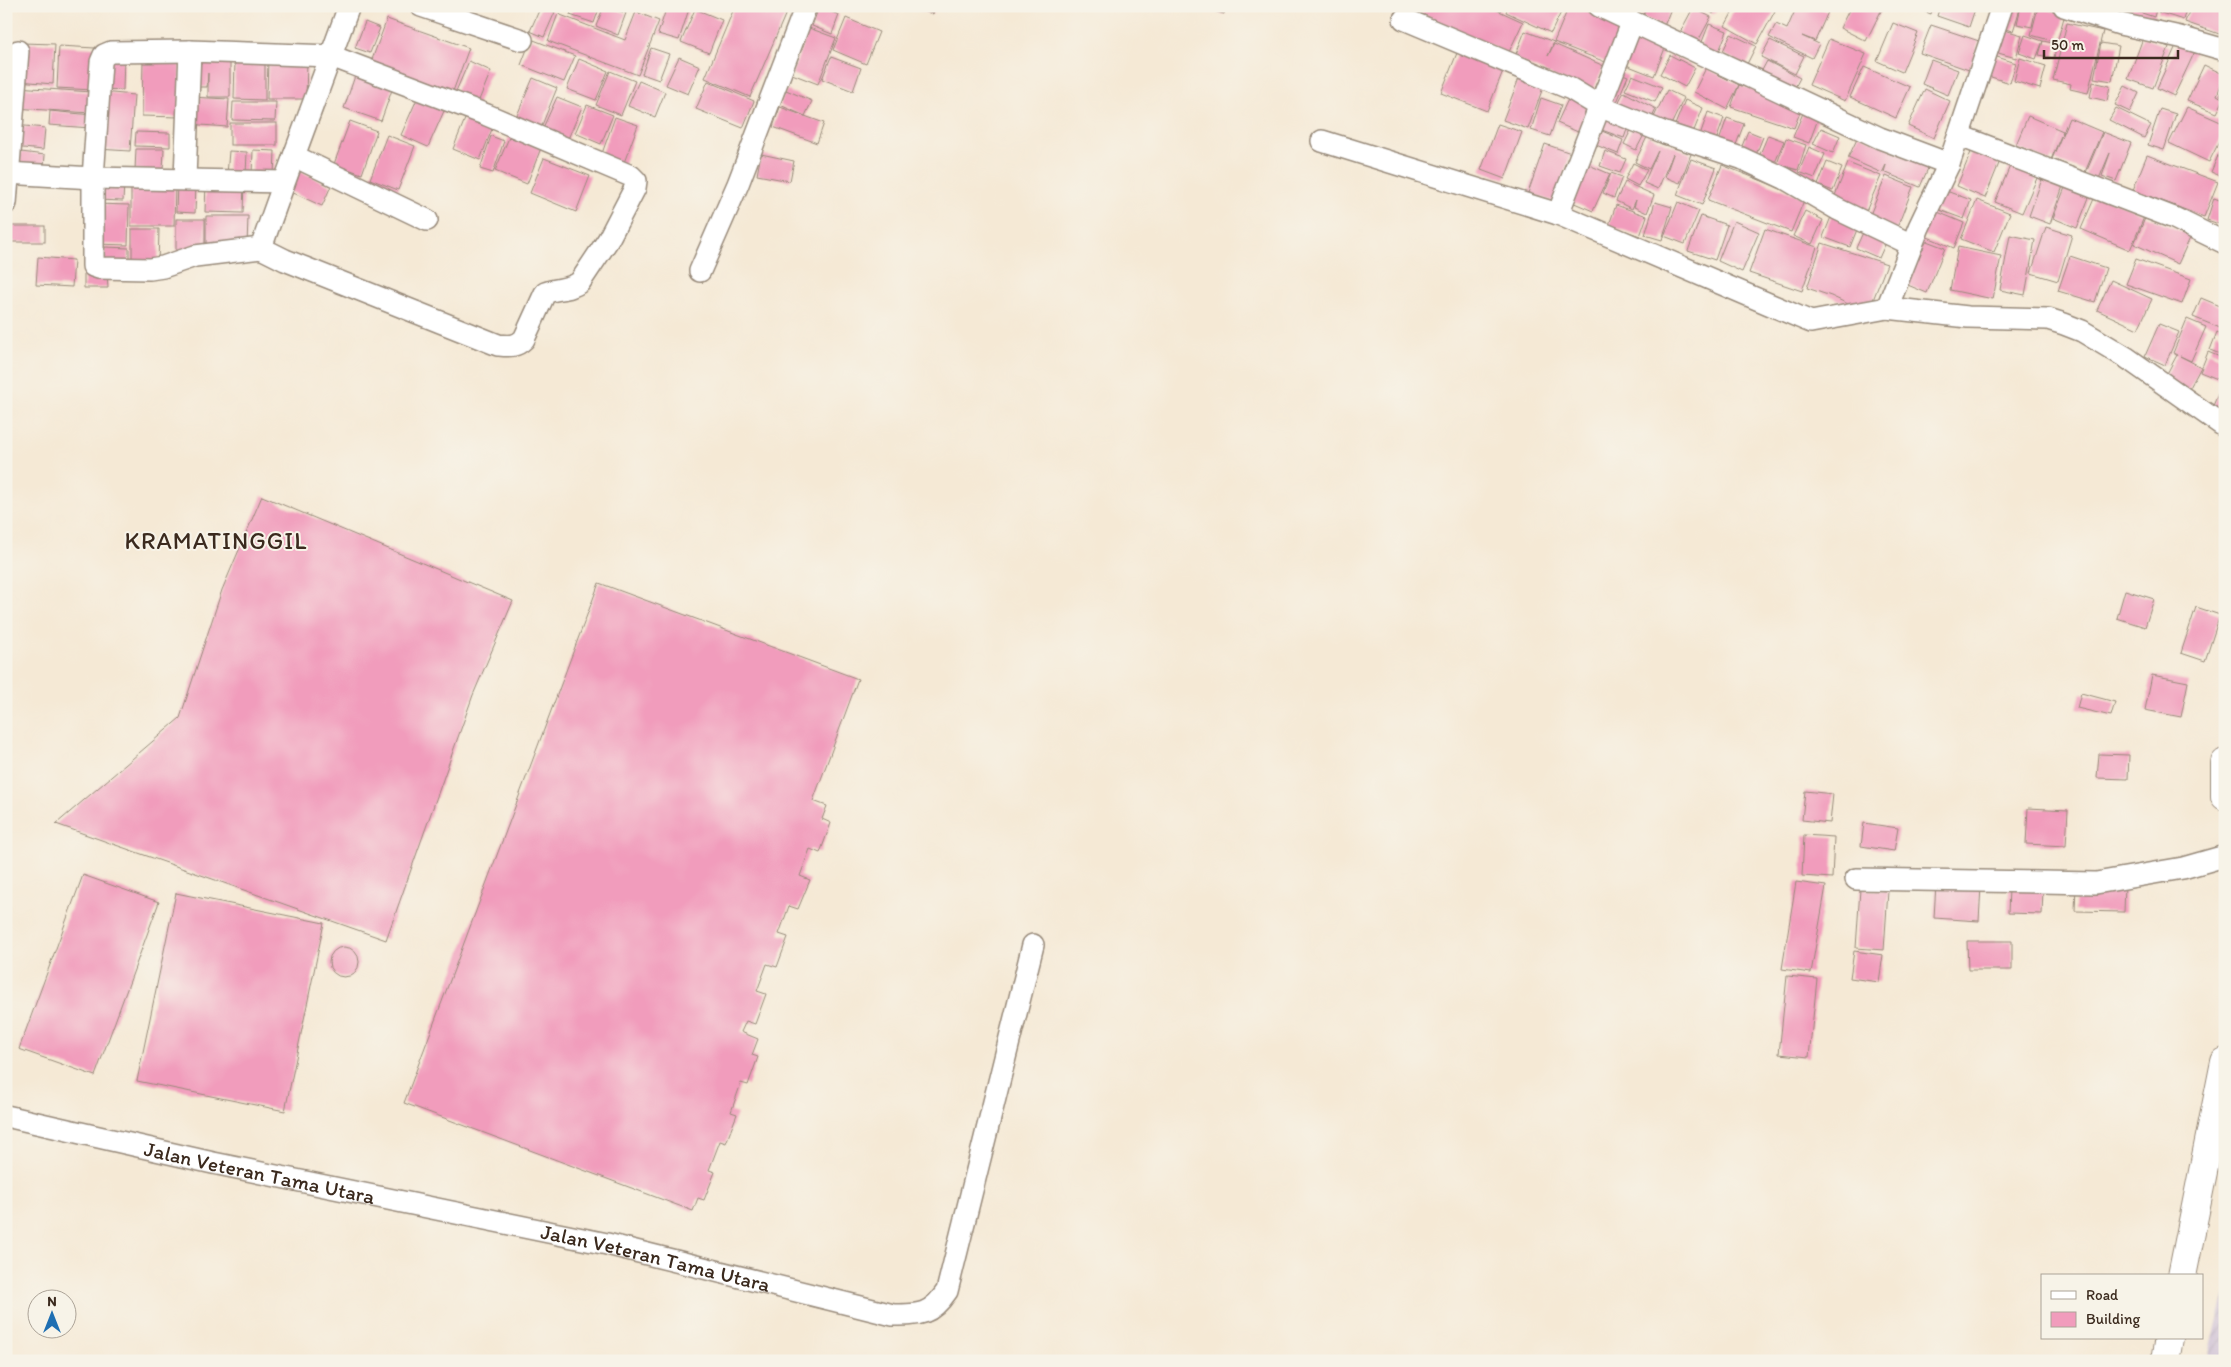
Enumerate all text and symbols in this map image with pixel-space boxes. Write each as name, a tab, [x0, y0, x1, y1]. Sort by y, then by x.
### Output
scale bar	[2044, 28, 2177, 60]
text: 50 m	[2051, 36, 2084, 54]
district label: KRAMATINGGIL	[125, 526, 307, 555]
street label: Jalan Veteran Tama Utara	[142, 1135, 378, 1209]
street label: Jalan Veteran Tama Utara	[539, 1218, 773, 1297]
legend	[2041, 1274, 2204, 1340]
text: Road	[2086, 1286, 2119, 1304]
north arrow	[28, 1290, 78, 1340]
text: N	[47, 1293, 57, 1310]
text: Building	[2086, 1310, 2140, 1328]

